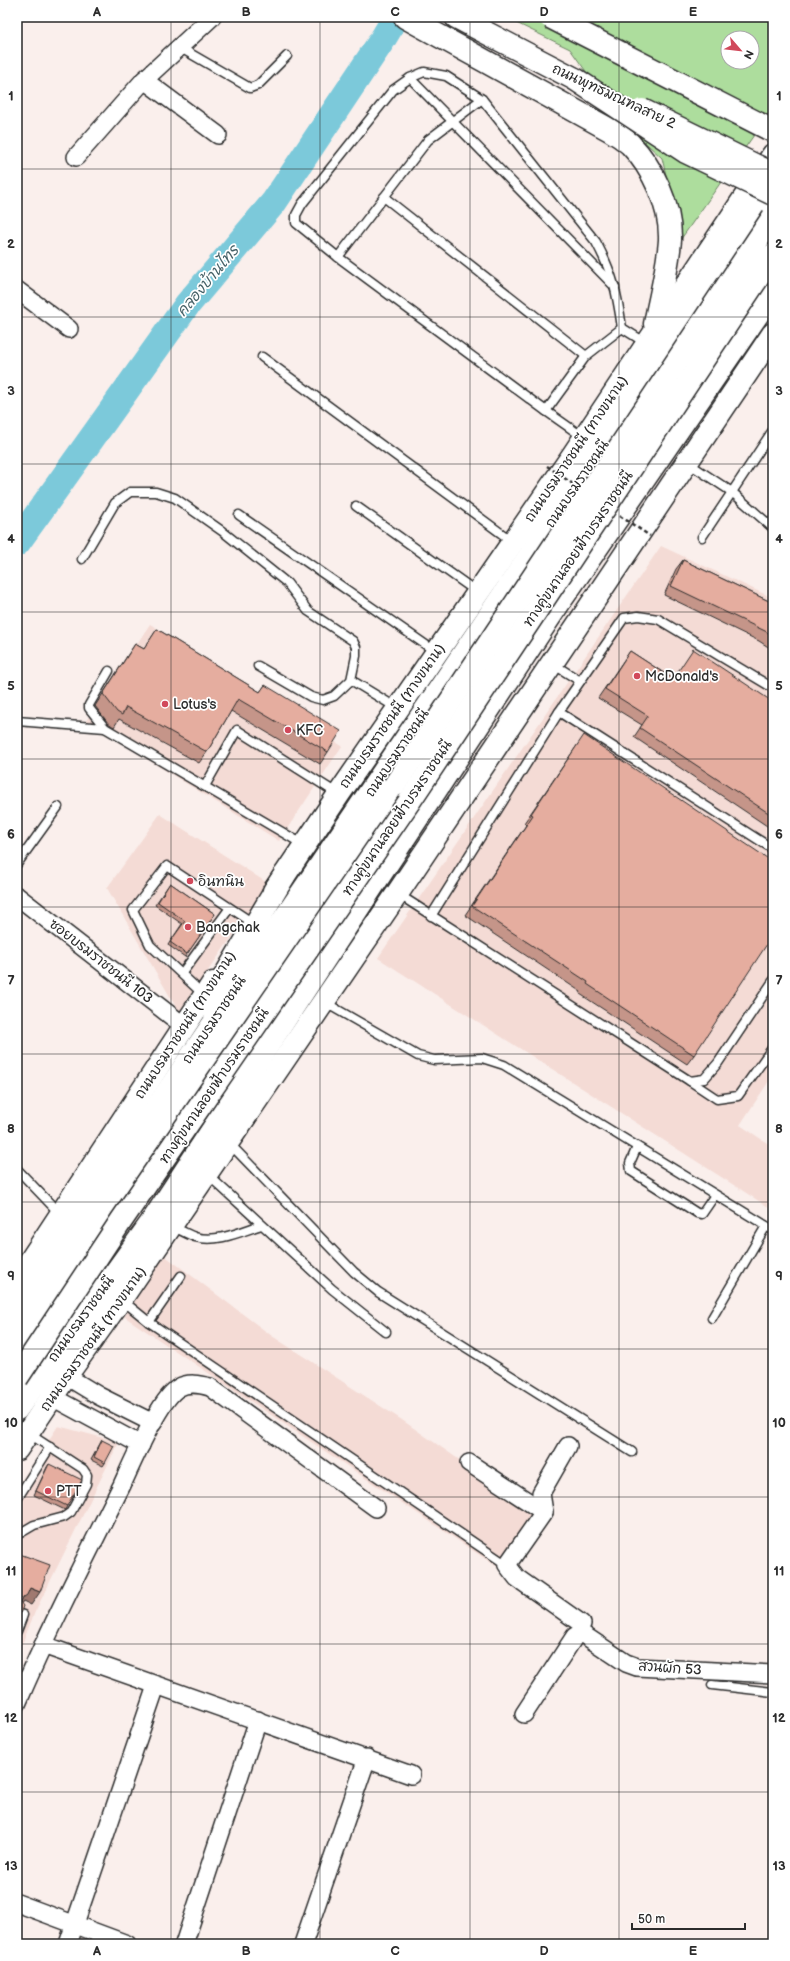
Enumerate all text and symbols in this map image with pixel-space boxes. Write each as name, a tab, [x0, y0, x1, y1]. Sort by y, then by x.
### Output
text: A	[92, 4, 101, 20]
text: B	[241, 4, 251, 20]
text: C	[390, 4, 400, 20]
text: D	[539, 4, 549, 20]
text: E	[689, 4, 698, 20]
north arrow	[720, 30, 760, 70]
text: N	[741, 48, 756, 61]
street label: ถนนพุทธมณฑลสาย 2	[549, 60, 679, 133]
text: 1	[8, 88, 14, 104]
text: 1	[776, 88, 782, 104]
text: 2	[7, 236, 15, 252]
text: 2	[775, 236, 783, 252]
water label: คลองบ้านไทร	[172, 239, 245, 320]
street label: ถนนบรมราชชนนี (ทางขนาน)	[521, 373, 631, 525]
text: 3	[7, 383, 15, 399]
text: 3	[775, 383, 783, 399]
street label: ถนนบรมราชชนนี	[542, 437, 612, 531]
street label: ทางคู่ขนานลอยฟ้าบรมราชชนนี	[519, 467, 638, 631]
text: 4	[7, 531, 15, 547]
text: 4	[775, 531, 783, 547]
street label: ถนนบรมราชชนนี (ทางขนาน)	[336, 641, 448, 791]
place label: McDonald's	[645, 668, 719, 685]
marker: McDonald's	[632, 671, 642, 681]
text: 5	[7, 678, 15, 694]
text: 5	[775, 678, 783, 694]
place label: Lotus's	[173, 696, 217, 713]
marker: Lotus's	[160, 699, 170, 709]
street label: ถนนบรมราชชนนี	[362, 706, 432, 800]
place label: KFC	[296, 722, 323, 739]
marker: KFC	[283, 725, 293, 735]
street label: ทางคู่ขนานลอยฟ้าบรมราชชนนี	[338, 736, 457, 900]
text: 6	[7, 826, 15, 842]
text: 6	[775, 826, 783, 842]
place label: อินทนิน	[198, 873, 244, 890]
marker: อินทนิน	[185, 876, 195, 886]
street label: ซอยบรมราชชนนี 103	[46, 915, 156, 1007]
place label: Bangchak	[196, 919, 260, 936]
marker: Bangchak	[183, 922, 193, 932]
street label: ถนนบรมราชชนนี (ทางขนาน)	[131, 948, 239, 1102]
text: 7	[7, 973, 15, 989]
street label: ถนนบรมราชชนนี	[178, 973, 250, 1067]
text: 7	[775, 973, 783, 989]
street label: ทางคู่ขนานลอยฟ้าบรมราชชนนี	[155, 1004, 274, 1168]
text: 8	[7, 1121, 15, 1137]
text: 8	[775, 1121, 783, 1137]
street label: ถนนบรมราชชนนี (ทางขนาน)	[37, 1263, 149, 1415]
text: 9	[7, 1268, 15, 1284]
text: 9	[775, 1268, 783, 1284]
street label: ถนนบรมราชชนนี	[44, 1272, 118, 1365]
text: 10	[4, 1415, 18, 1431]
text: 10	[772, 1415, 786, 1431]
place label: PTT	[56, 1483, 82, 1500]
marker: PTT	[43, 1486, 53, 1496]
text: 11	[6, 1563, 16, 1579]
text: 11	[774, 1563, 784, 1579]
street label: สวนผัก 53	[638, 1657, 702, 1679]
text: 12	[4, 1710, 18, 1726]
text: 12	[772, 1710, 786, 1726]
text: 13	[4, 1858, 18, 1874]
text: 13	[772, 1858, 786, 1874]
scale bar	[632, 1905, 745, 1931]
text: 50 m	[638, 1912, 665, 1927]
text: A	[92, 1943, 101, 1959]
text: B	[241, 1943, 251, 1959]
text: C	[390, 1943, 400, 1959]
text: D	[539, 1943, 549, 1959]
text: E	[689, 1943, 698, 1959]

